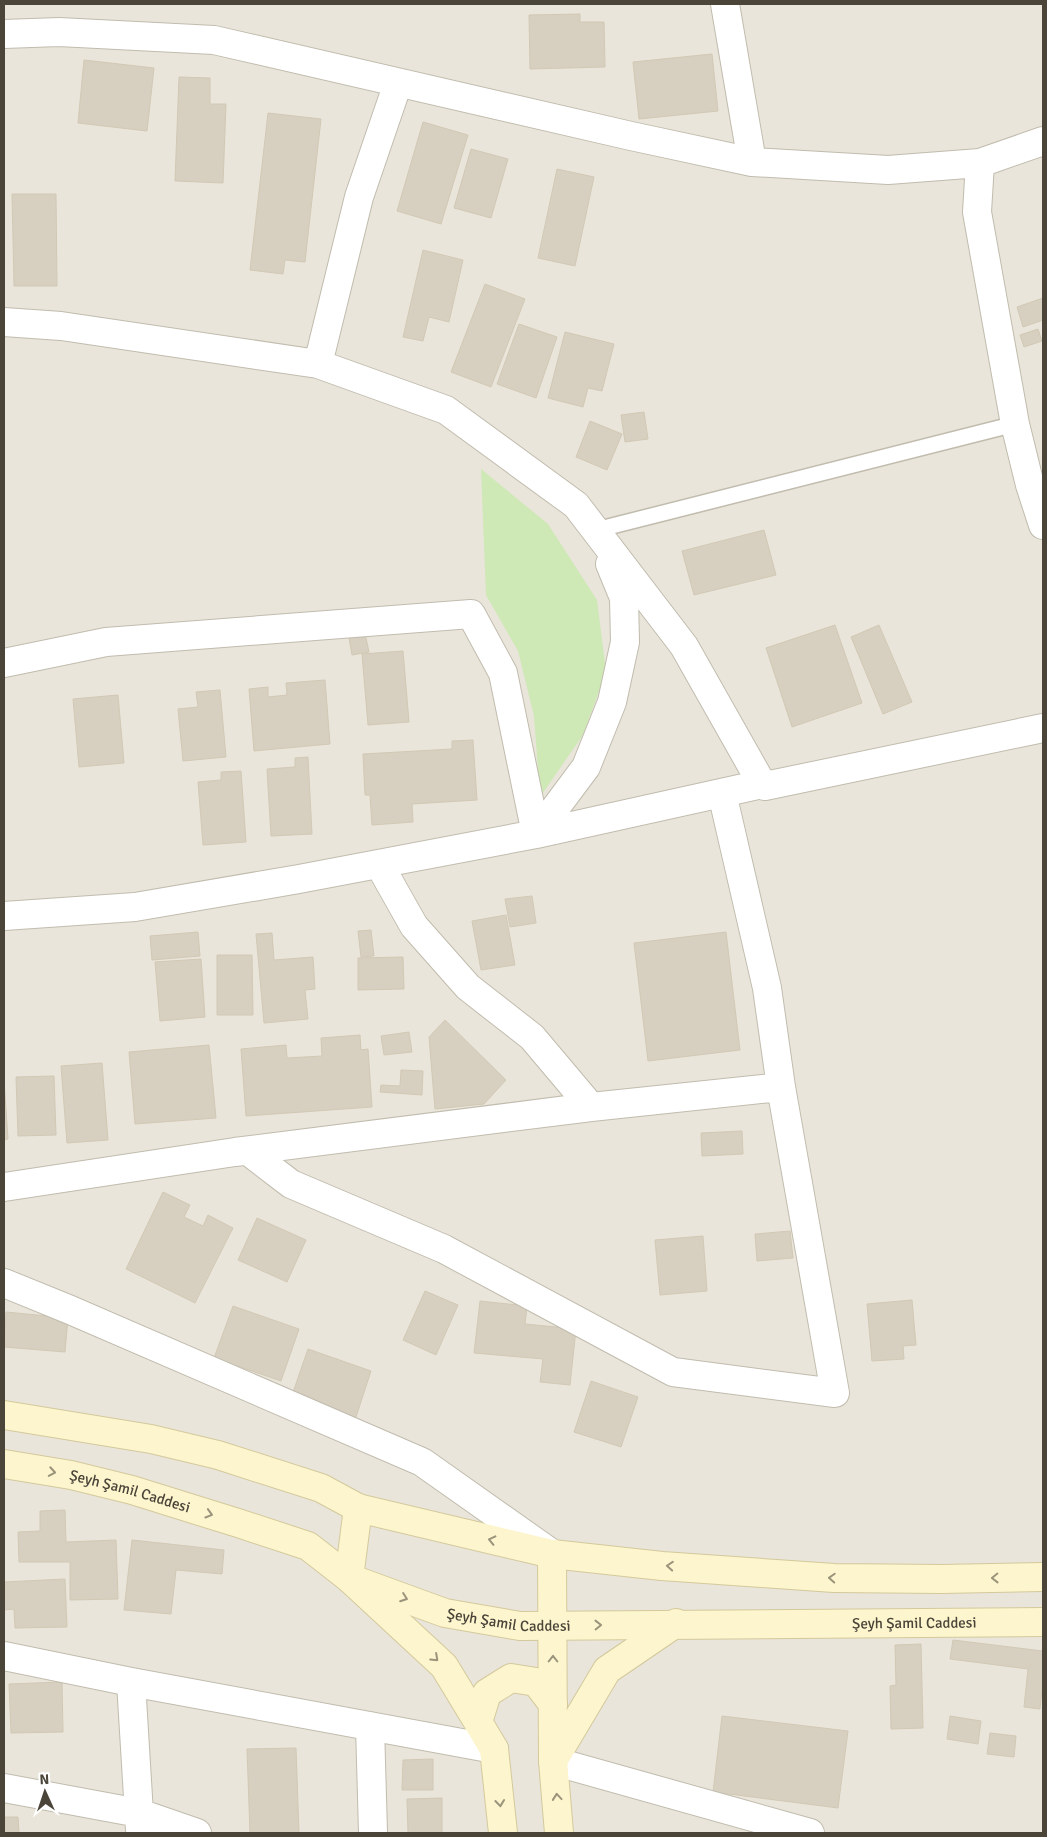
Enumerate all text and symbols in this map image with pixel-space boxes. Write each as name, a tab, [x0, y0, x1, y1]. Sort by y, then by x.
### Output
one-way arrow	[47, 1466, 56, 1476]
street label: Şeyh Şamil Caddesi	[68, 1466, 192, 1517]
one-way arrow	[204, 1508, 212, 1518]
one-way arrow	[488, 1535, 497, 1546]
one-way arrow	[666, 1561, 674, 1572]
one-way arrow	[828, 1572, 836, 1583]
one-way arrow	[990, 1573, 998, 1583]
one-way arrow	[399, 1592, 408, 1602]
street label: Şeyh Şamil Caddesi	[446, 1604, 571, 1635]
street label: Şeyh Şamil Caddesi	[852, 1614, 977, 1632]
one-way arrow	[594, 1620, 602, 1630]
one-way arrow	[429, 1652, 438, 1661]
one-way arrow	[548, 1655, 558, 1663]
north arrow	[20, 1767, 70, 1817]
text: N	[39, 1771, 50, 1788]
one-way arrow	[552, 1793, 563, 1801]
one-way arrow	[494, 1799, 505, 1807]

